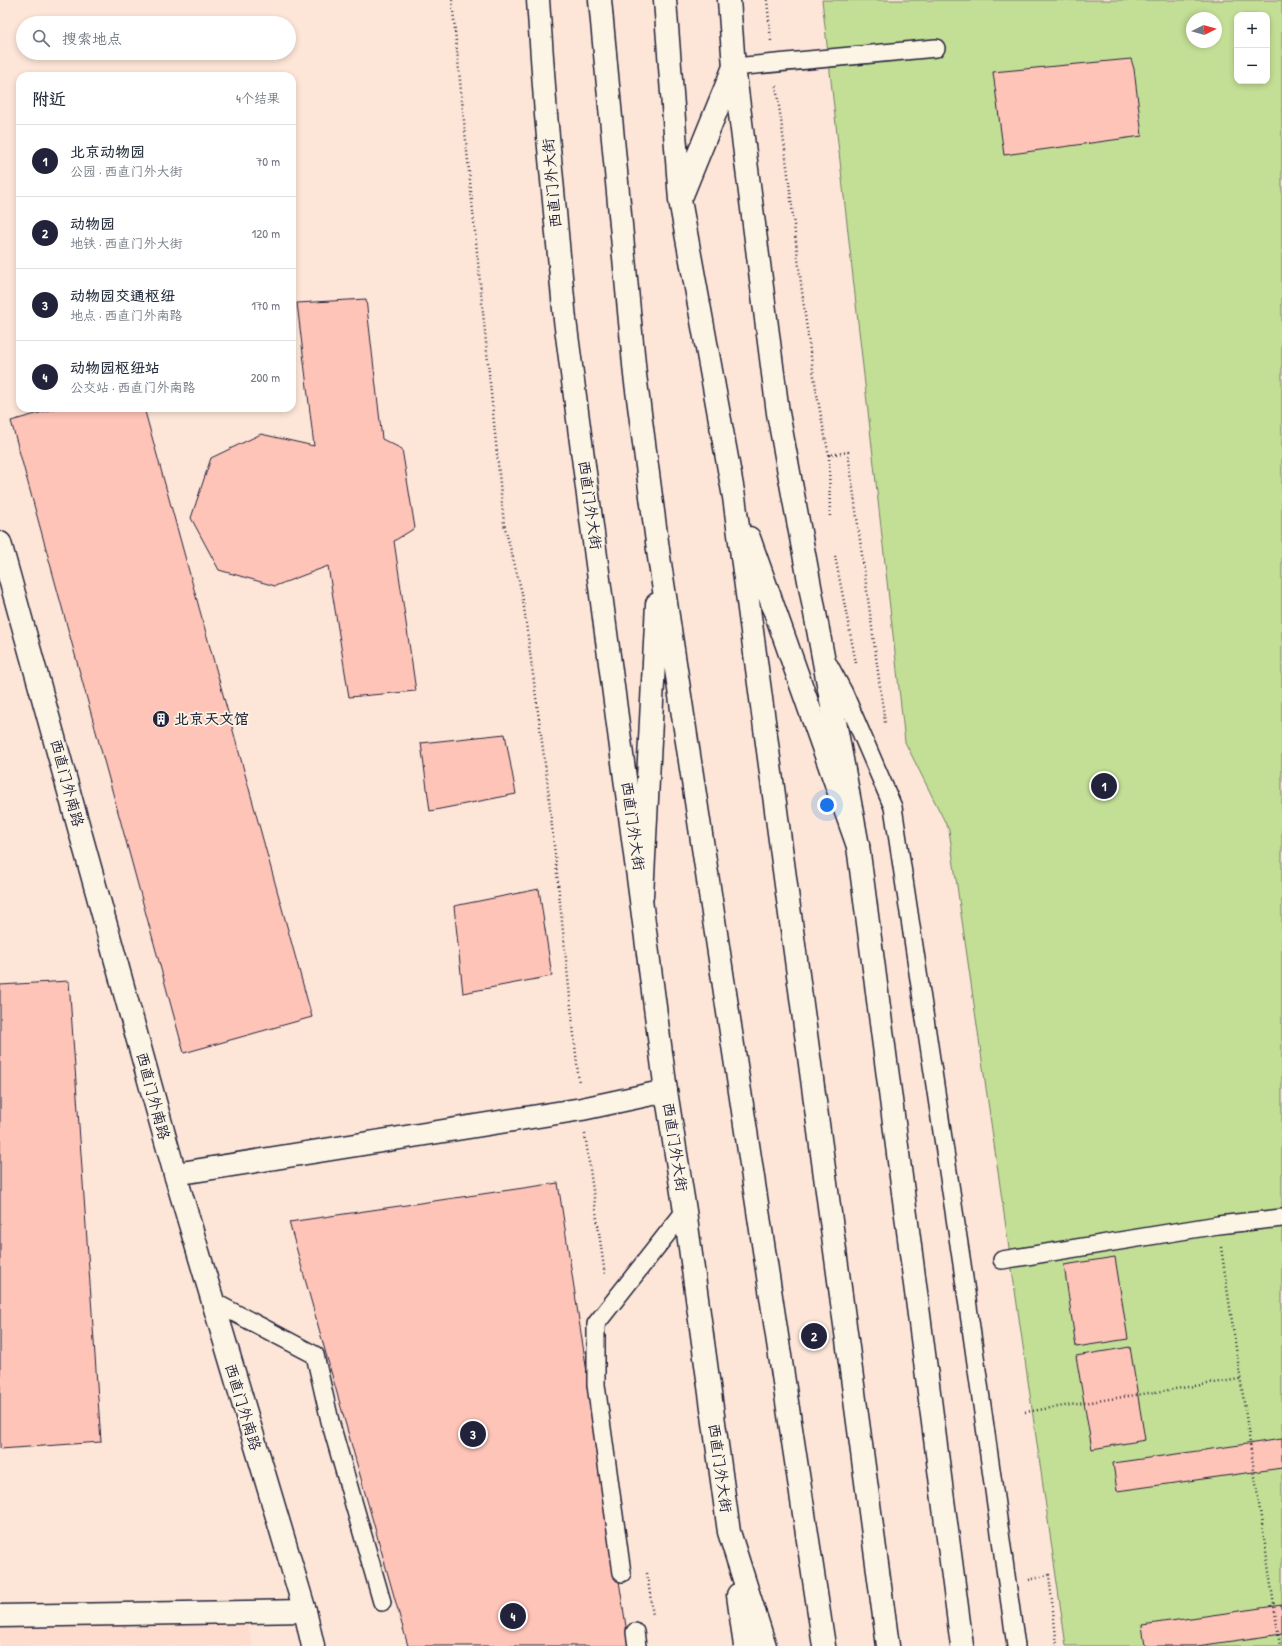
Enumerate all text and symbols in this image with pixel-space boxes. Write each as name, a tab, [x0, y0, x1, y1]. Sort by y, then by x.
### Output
north arrow	[1186, 12, 1222, 48]
map controls	[1234, 12, 1270, 84]
button: +	[1234, 12, 1270, 48]
search box	[16, 16, 296, 60]
icon: search	[30, 27, 52, 49]
text: 搜索地点	[62, 28, 122, 49]
button: −	[1234, 48, 1270, 84]
text: 附近	[32, 87, 66, 110]
text: 4个结果	[236, 89, 280, 107]
street label: 西直门外大街	[537, 137, 566, 229]
text: 北京动物园	[70, 141, 145, 162]
text: 1	[43, 152, 47, 170]
text: 70 m	[256, 152, 280, 170]
text: 公园 · 西直门外大街	[70, 162, 183, 180]
text: 动物园	[70, 213, 115, 234]
text: 2	[42, 224, 48, 242]
text: 120 m	[252, 224, 280, 242]
text: 地铁 · 西直门外大街	[70, 234, 183, 252]
text: 动物园交通枢纽	[70, 285, 175, 306]
text: 3	[42, 296, 48, 314]
text: 170 m	[251, 296, 280, 314]
text: 地点 · 西直门外南路	[70, 306, 183, 324]
text: 动物园枢纽站	[70, 357, 160, 378]
text: 4	[43, 368, 47, 386]
text: 200 m	[250, 368, 280, 386]
text: 公交站 · 西直门外南路	[70, 378, 196, 396]
street label: 西直门外大街	[574, 459, 607, 551]
place label: 北京天文馆	[174, 708, 249, 729]
building icon: 北京天文馆	[151, 709, 171, 729]
street label: 西直门外南路	[46, 737, 89, 829]
pin: 1	[1091, 771, 1117, 801]
street label: 西直门外大街	[617, 780, 650, 872]
your location	[817, 795, 837, 815]
street label: 西直门外南路	[132, 1050, 175, 1142]
street label: 西直门外大街	[658, 1101, 693, 1193]
pin: 2	[801, 1321, 827, 1351]
street label: 西直门外南路	[220, 1361, 267, 1453]
pin: 3	[460, 1419, 486, 1449]
street label: 西直门外大街	[704, 1422, 737, 1514]
pin: 4	[500, 1601, 526, 1631]

